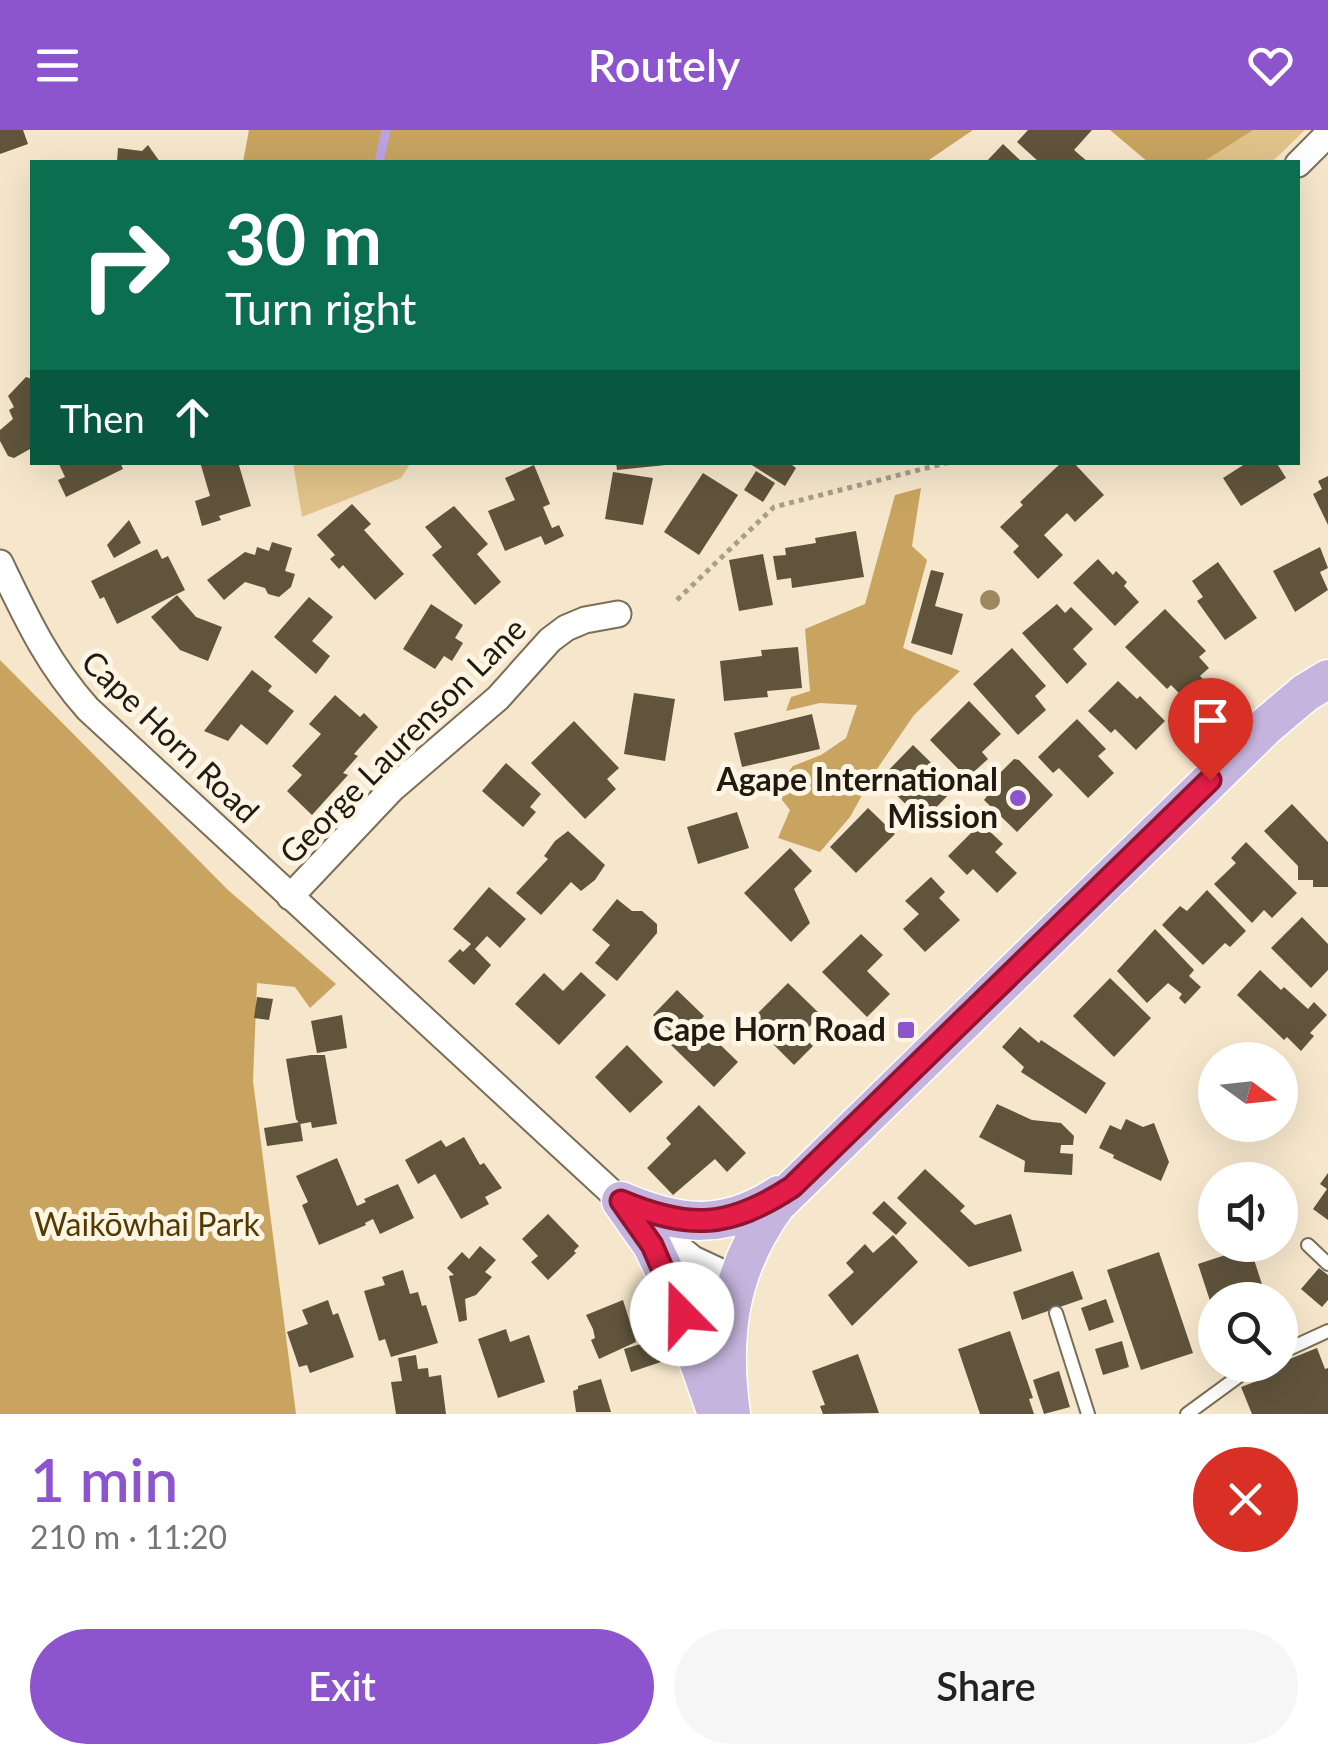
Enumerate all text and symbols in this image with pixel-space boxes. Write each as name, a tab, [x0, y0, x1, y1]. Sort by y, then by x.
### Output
icon: menu	[30, 38, 85, 93]
text: Routely	[588, 38, 740, 92]
icon: heart	[1243, 38, 1298, 93]
text: 30 m	[225, 196, 382, 280]
icon: right	[60, 200, 190, 330]
text: Turn right	[225, 281, 416, 335]
icon: ahead	[165, 390, 220, 445]
text: Then	[60, 395, 145, 441]
street label: George Laurenson Lane	[271, 609, 533, 871]
street label: Cape Horn Road	[74, 642, 268, 830]
pin	[1168, 678, 1253, 781]
icon: arrive	[1183, 693, 1238, 748]
place label: Agape International Mission	[715, 759, 998, 835]
marker: Agape International Mission	[1007, 787, 1029, 809]
place label: Cape Horn Road	[653, 1009, 886, 1048]
marker: Cape Horn Road	[895, 1019, 917, 1041]
north arrow	[1198, 1042, 1298, 1142]
map controls	[1198, 1042, 1298, 1382]
button: sound	[1198, 1162, 1298, 1262]
park label: Waikōwhai Park	[34, 1204, 260, 1243]
position arrow	[630, 1262, 734, 1366]
button: search	[1198, 1282, 1298, 1382]
text: 1 min	[30, 1443, 178, 1515]
button: close	[1193, 1447, 1298, 1552]
text: 210 m · 11:20	[30, 1517, 227, 1556]
button: Exit	[30, 1629, 654, 1744]
button: Share	[674, 1629, 1298, 1744]

